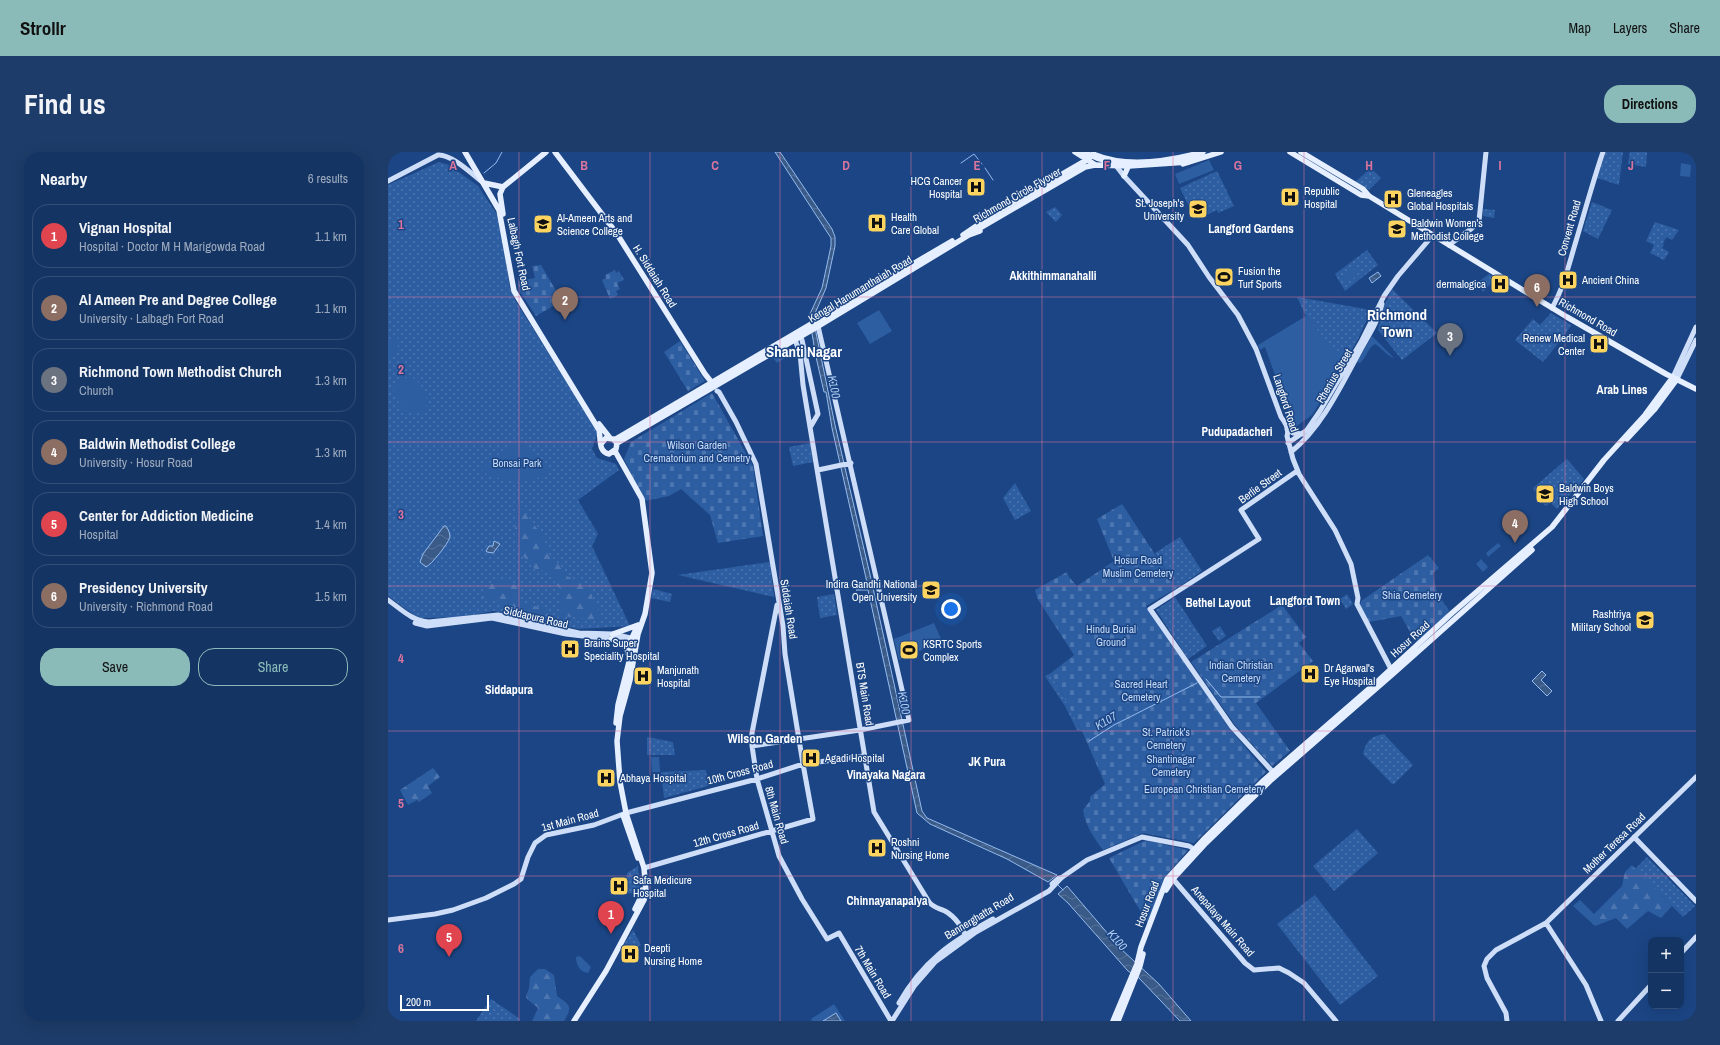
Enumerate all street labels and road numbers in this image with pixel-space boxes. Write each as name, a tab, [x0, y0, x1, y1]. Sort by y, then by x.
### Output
street label: Richmond Circle Flyover	[971, 164, 1063, 226]
street label: Convent Road	[1554, 198, 1584, 258]
street label: Lalbagh Fort Road	[504, 216, 534, 292]
street label: H. Siddaiah Road	[630, 242, 680, 310]
street label: Kengal Hanumanthaiah Road	[805, 252, 915, 326]
street label: Richmond Road	[1556, 295, 1620, 339]
street label: Rhenius Street	[1313, 346, 1355, 406]
street label: Langford Road	[1270, 372, 1302, 434]
street label: Berlie Street	[1236, 465, 1285, 506]
street label: Siddaiah Road	[777, 578, 801, 640]
street label: Siddapura Road	[502, 603, 570, 631]
street label: Hosur Road	[1387, 618, 1433, 660]
street label: BTS Main Road	[853, 661, 877, 727]
street label: 10th Cross Road	[705, 756, 775, 788]
street label: 8th Main Road	[762, 785, 792, 845]
street label: 1st Main Road	[540, 806, 600, 834]
street label: Mother Teresa Road	[1580, 810, 1648, 876]
street label: 12th Cross Road	[692, 818, 760, 850]
street label: Hosur Road	[1132, 879, 1162, 929]
street label: Anepalaya Main Road	[1188, 882, 1258, 959]
street label: Bannerghatta Road	[942, 890, 1016, 942]
street label: 7th Main Road	[852, 943, 894, 1001]

